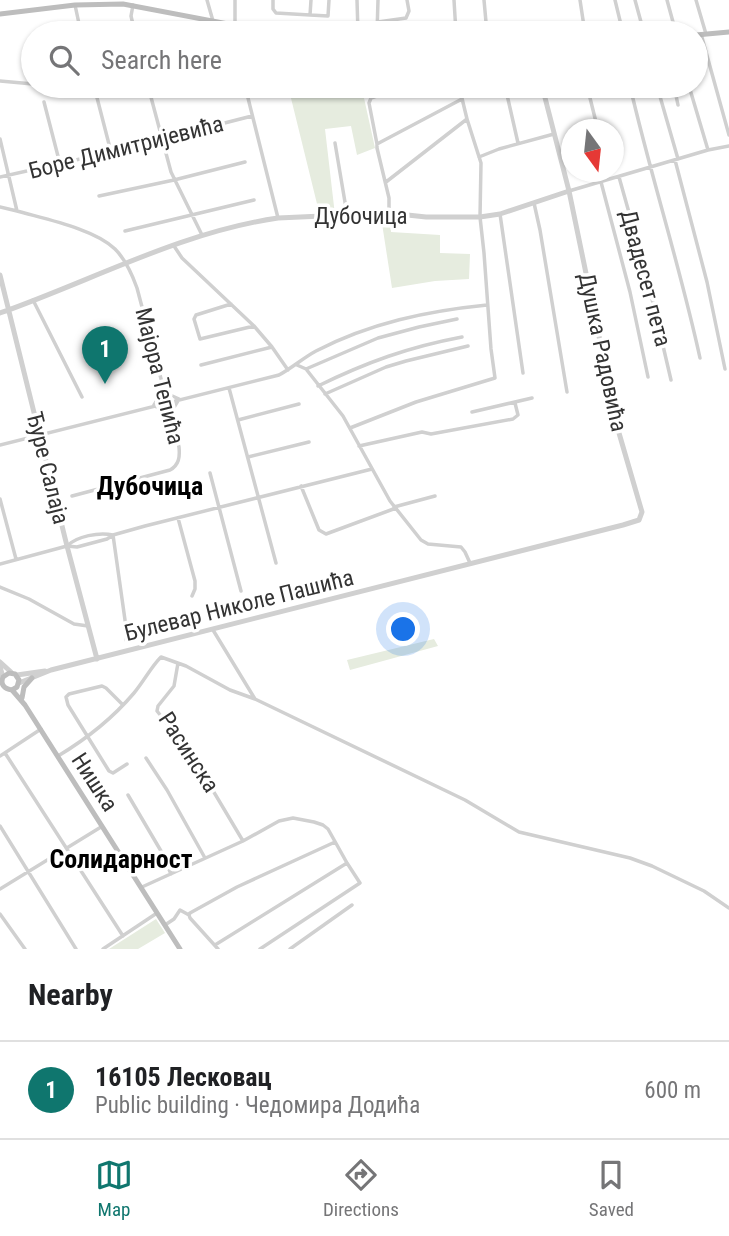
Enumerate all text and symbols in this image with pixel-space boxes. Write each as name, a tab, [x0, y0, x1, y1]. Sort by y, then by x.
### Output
search box	[21, 21, 708, 98]
icon: search	[45, 41, 83, 79]
text: Search here	[101, 45, 222, 75]
street label: Боре Димитријевића	[26, 110, 226, 185]
north arrow	[561, 119, 624, 182]
street label: Дубочица	[314, 203, 408, 230]
street label: Двадесет пета	[614, 207, 677, 349]
street label: Душка Радовића	[573, 270, 633, 434]
street label: Мајора Тепића	[130, 305, 190, 447]
pin: 1	[82, 326, 128, 384]
street label: Ђуре Салаја	[21, 409, 74, 527]
district label: Дубочица	[97, 471, 203, 501]
street label: Булевар Николе Пашића	[122, 564, 356, 647]
your location	[386, 612, 420, 646]
street label: Расинска	[153, 707, 225, 798]
street label: Нишка	[66, 748, 123, 817]
district label: Солидарност	[49, 844, 193, 874]
text: Nearby	[28, 977, 113, 1012]
text: 16105 Лесковац	[95, 1062, 272, 1092]
text: 1	[45, 1077, 57, 1104]
text: 600 m	[644, 1077, 701, 1104]
text: Public building · Чедомира Додића	[95, 1092, 420, 1119]
tab: Map	[95, 1156, 133, 1221]
tab: Directions	[323, 1156, 399, 1221]
tab: Saved	[589, 1156, 634, 1221]

